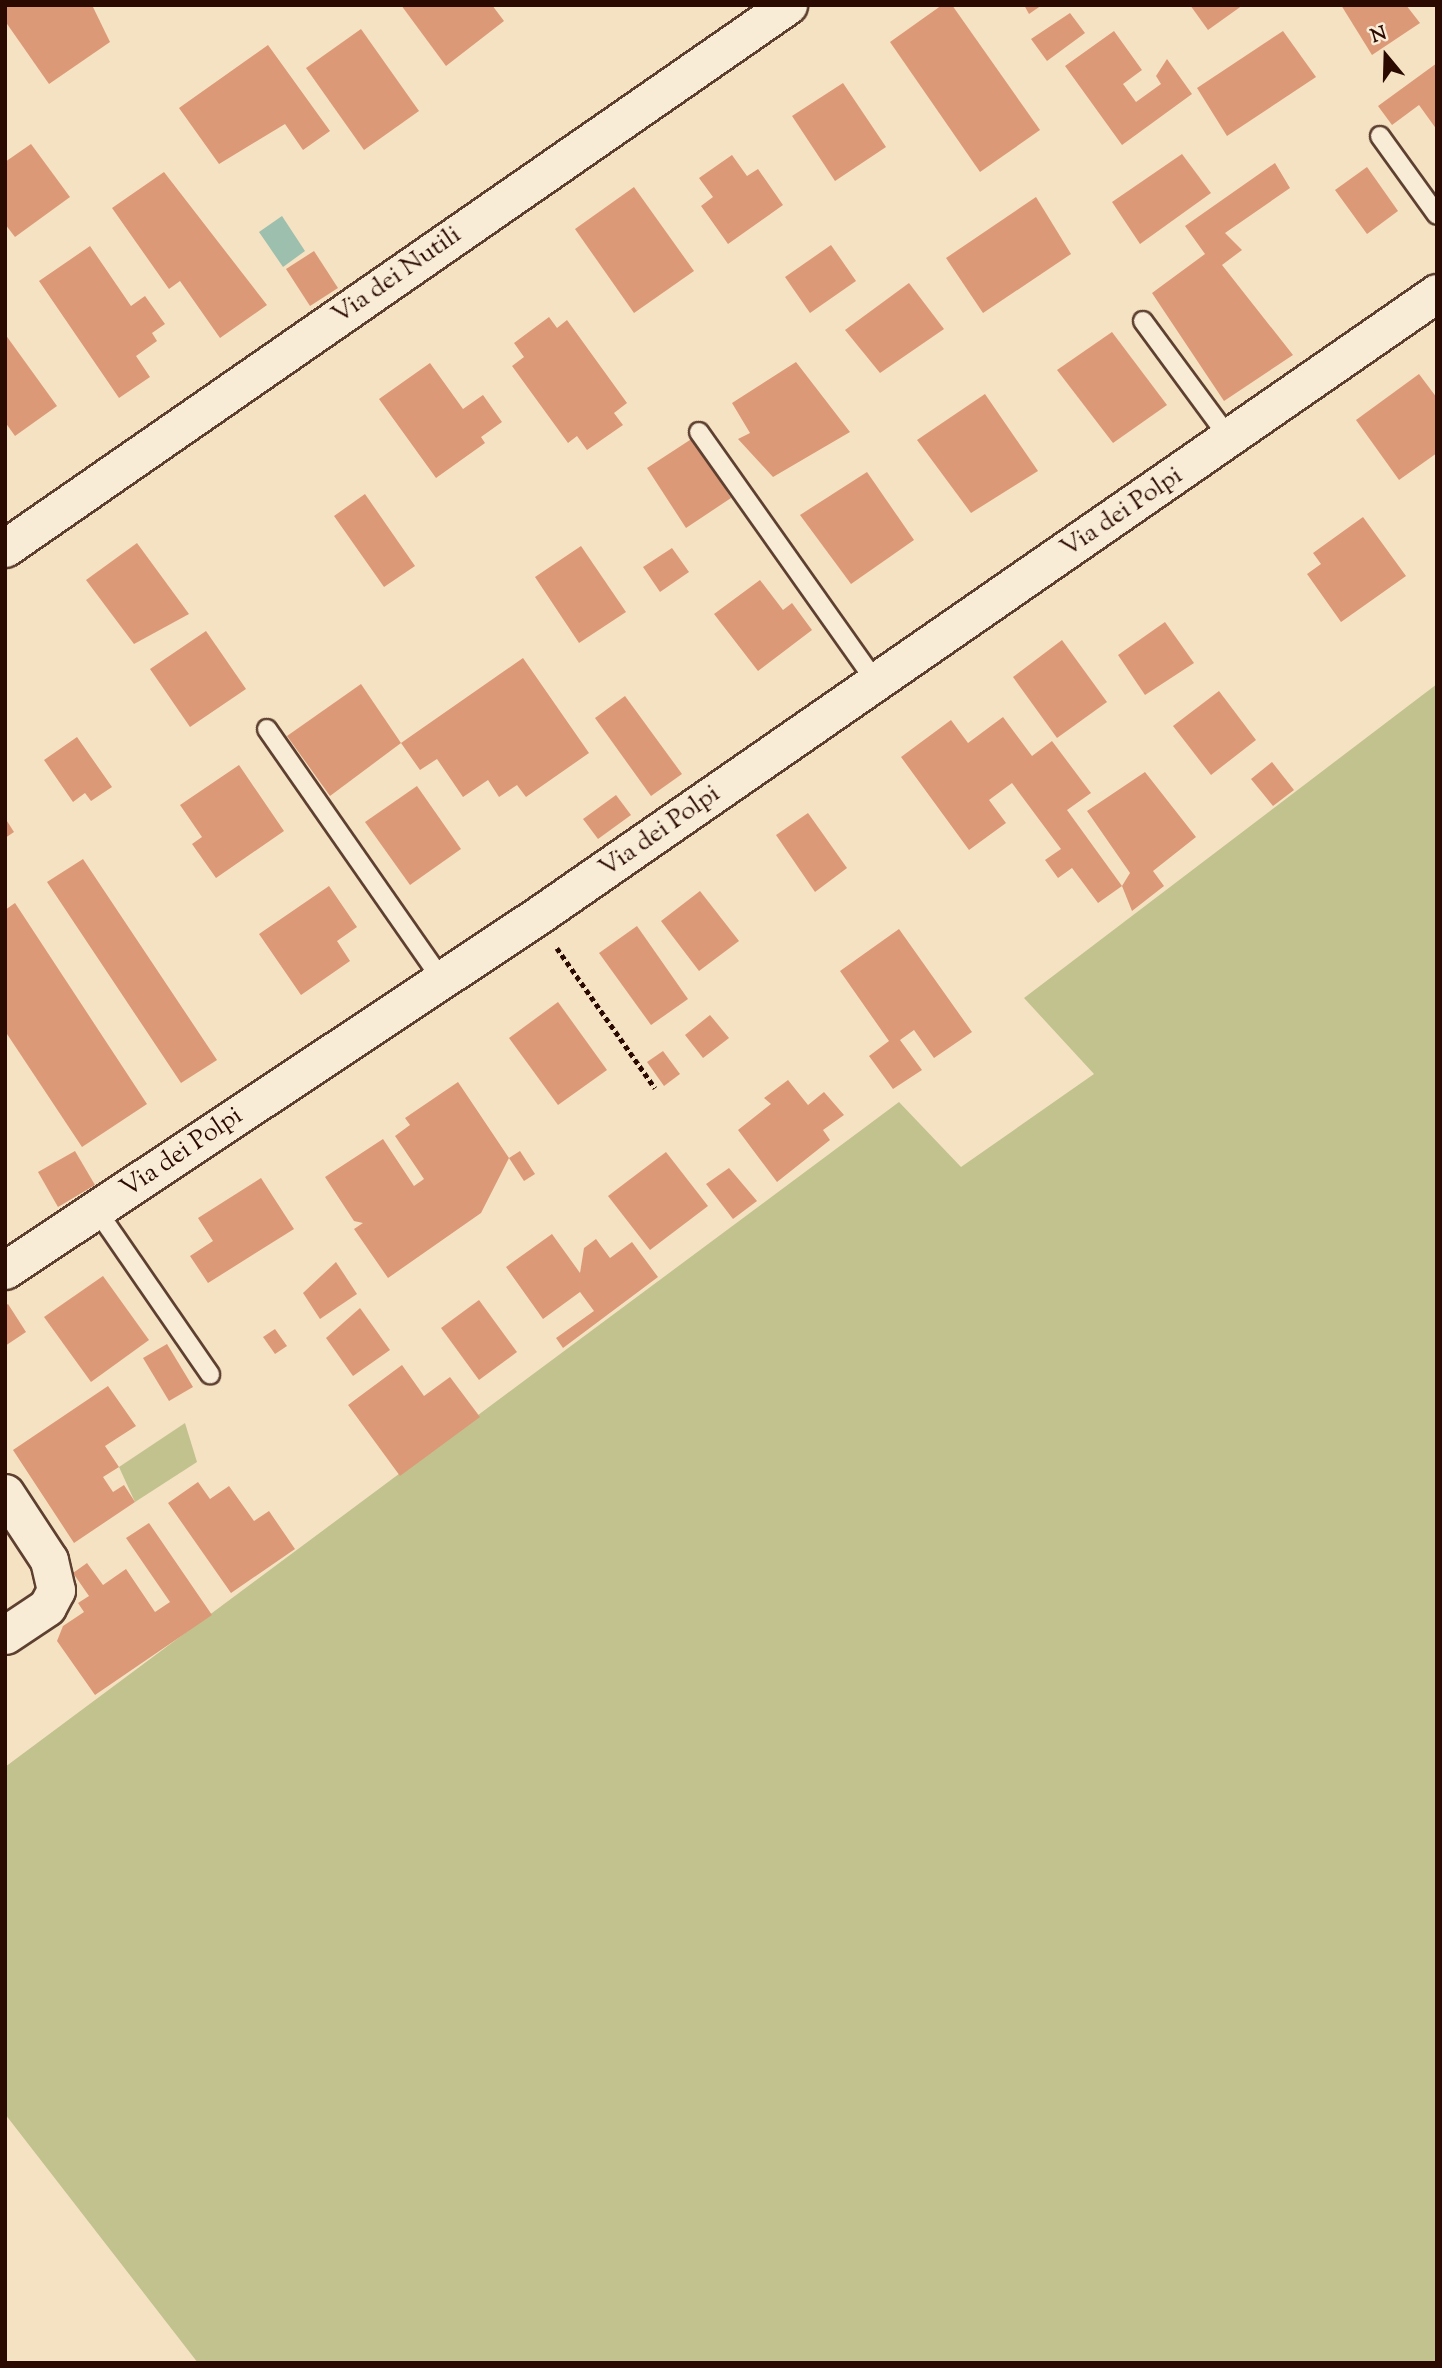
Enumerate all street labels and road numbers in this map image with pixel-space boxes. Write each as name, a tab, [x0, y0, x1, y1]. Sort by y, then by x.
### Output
street label: Via dei Nutili	[326, 220, 468, 332]
street label: Via dei Polpi	[1055, 461, 1189, 565]
street label: Via dei Polpi	[594, 779, 726, 885]
street label: Via dei Polpi	[115, 1101, 249, 1205]

